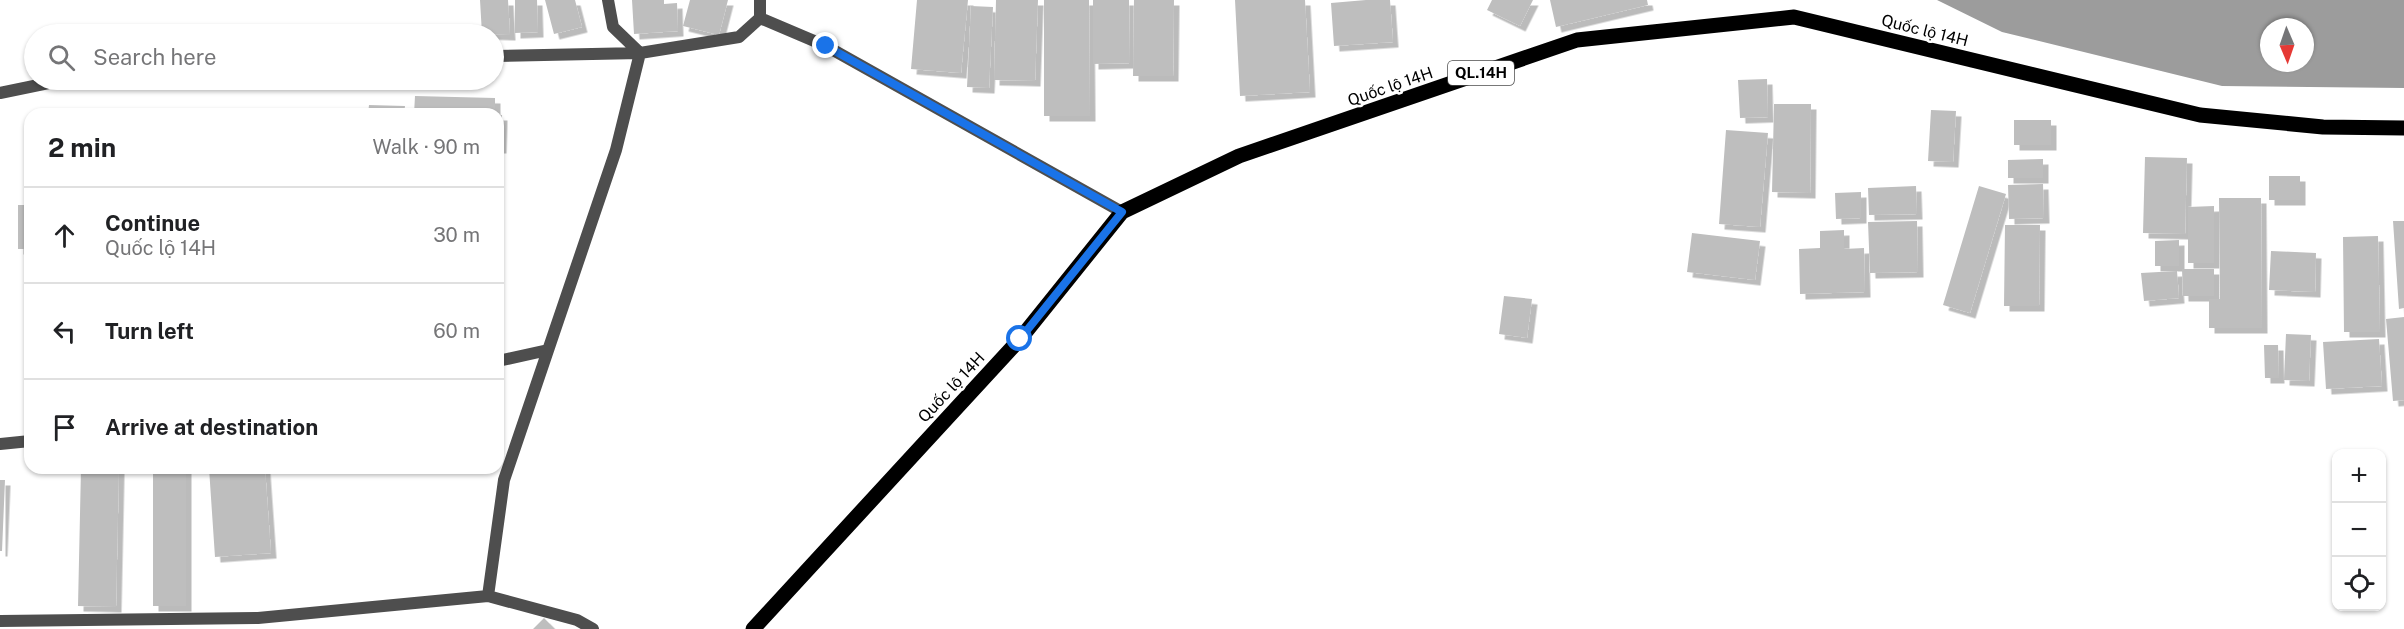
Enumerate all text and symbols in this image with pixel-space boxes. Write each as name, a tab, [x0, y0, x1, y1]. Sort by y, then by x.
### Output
street label: Quốc lộ 14H	[1879, 11, 1970, 50]
north arrow	[2260, 18, 2314, 72]
search box	[24, 24, 504, 90]
route end	[812, 32, 838, 58]
icon: search	[45, 41, 78, 74]
text: Search here	[93, 44, 217, 70]
road number: QL.14H	[1448, 61, 1514, 85]
street label: Quốc lộ 14H	[1345, 63, 1435, 110]
text: 2 min	[48, 132, 116, 163]
text: Walk · 90 m	[373, 135, 480, 159]
text: Continue	[105, 210, 200, 236]
icon: ahead	[48, 219, 81, 252]
text: 30 m	[433, 223, 480, 247]
text: Quốc lộ 14H	[105, 236, 216, 260]
icon: left	[48, 315, 81, 348]
text: Turn left	[105, 318, 194, 344]
text: 60 m	[433, 319, 480, 343]
route start	[1006, 325, 1032, 351]
street label: Quốc lộ 14H	[914, 348, 989, 426]
icon: arrive	[48, 411, 81, 444]
text: Arrive at destination	[105, 414, 318, 440]
map controls	[2332, 449, 2386, 611]
button: +	[2332, 449, 2386, 503]
button: −	[2332, 503, 2386, 557]
button: locate	[2332, 557, 2386, 611]

